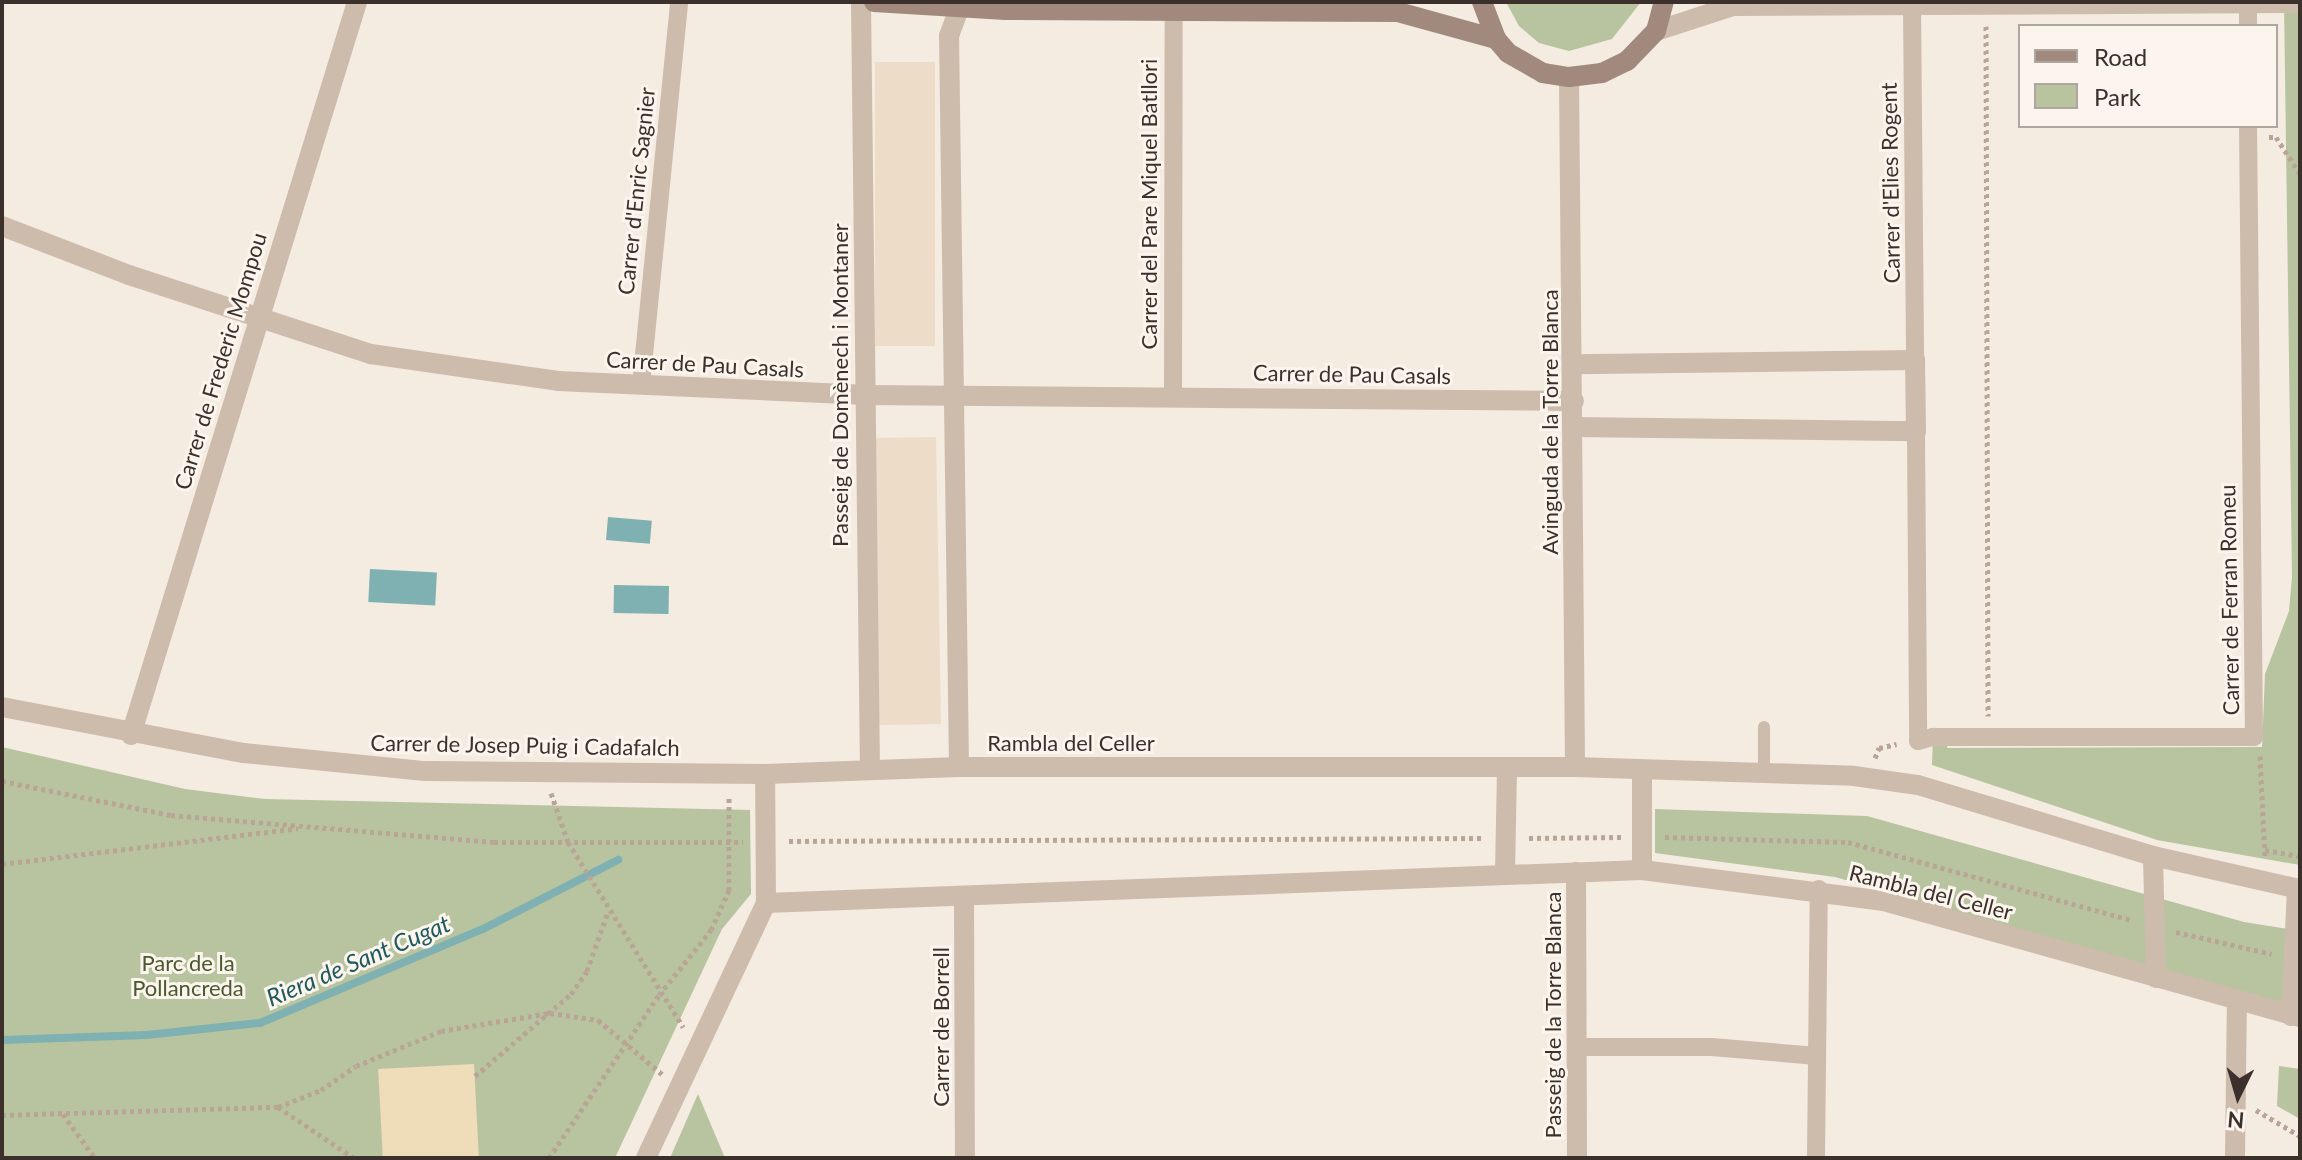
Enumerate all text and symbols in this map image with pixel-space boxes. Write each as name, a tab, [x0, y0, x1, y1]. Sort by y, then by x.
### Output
legend	[2018, 24, 2278, 128]
text: Road	[2094, 42, 2147, 71]
street label: Carrer del Pare Miquel Batllori	[1136, 58, 1162, 350]
street label: Carrer d'Elies Rogent	[1875, 82, 1905, 284]
text: Park	[2094, 82, 2141, 111]
street label: Carrer d'Enric Sagnier	[612, 86, 660, 296]
street label: Passeig de Domènech i Montaner	[827, 223, 853, 547]
street label: Carrer de Frederic Mompou	[168, 229, 272, 493]
street label: Avinguda de la Torre Blanca	[1537, 289, 1563, 555]
street label: Carrer de Pau Casals	[605, 346, 805, 382]
street label: Carrer de Pau Casals	[1253, 359, 1451, 389]
street label: Carrer de Ferran Romeu	[2214, 484, 2244, 716]
street label: Carrer de Josep Puig i Cadafalch	[370, 729, 680, 761]
street label: Rambla del Celler	[987, 730, 1155, 756]
street label: Rambla del Celler	[1847, 859, 2015, 925]
street label: Passeig de la Torre Blanca	[1540, 891, 1566, 1139]
water label: Riera de Sant Cugat	[262, 908, 454, 1012]
street label: Carrer de Borrell	[928, 947, 954, 1107]
park label: Parc de la Pollancreda	[132, 949, 244, 1000]
north arrow	[2198, 1056, 2278, 1136]
text: N	[2226, 1106, 2245, 1135]

